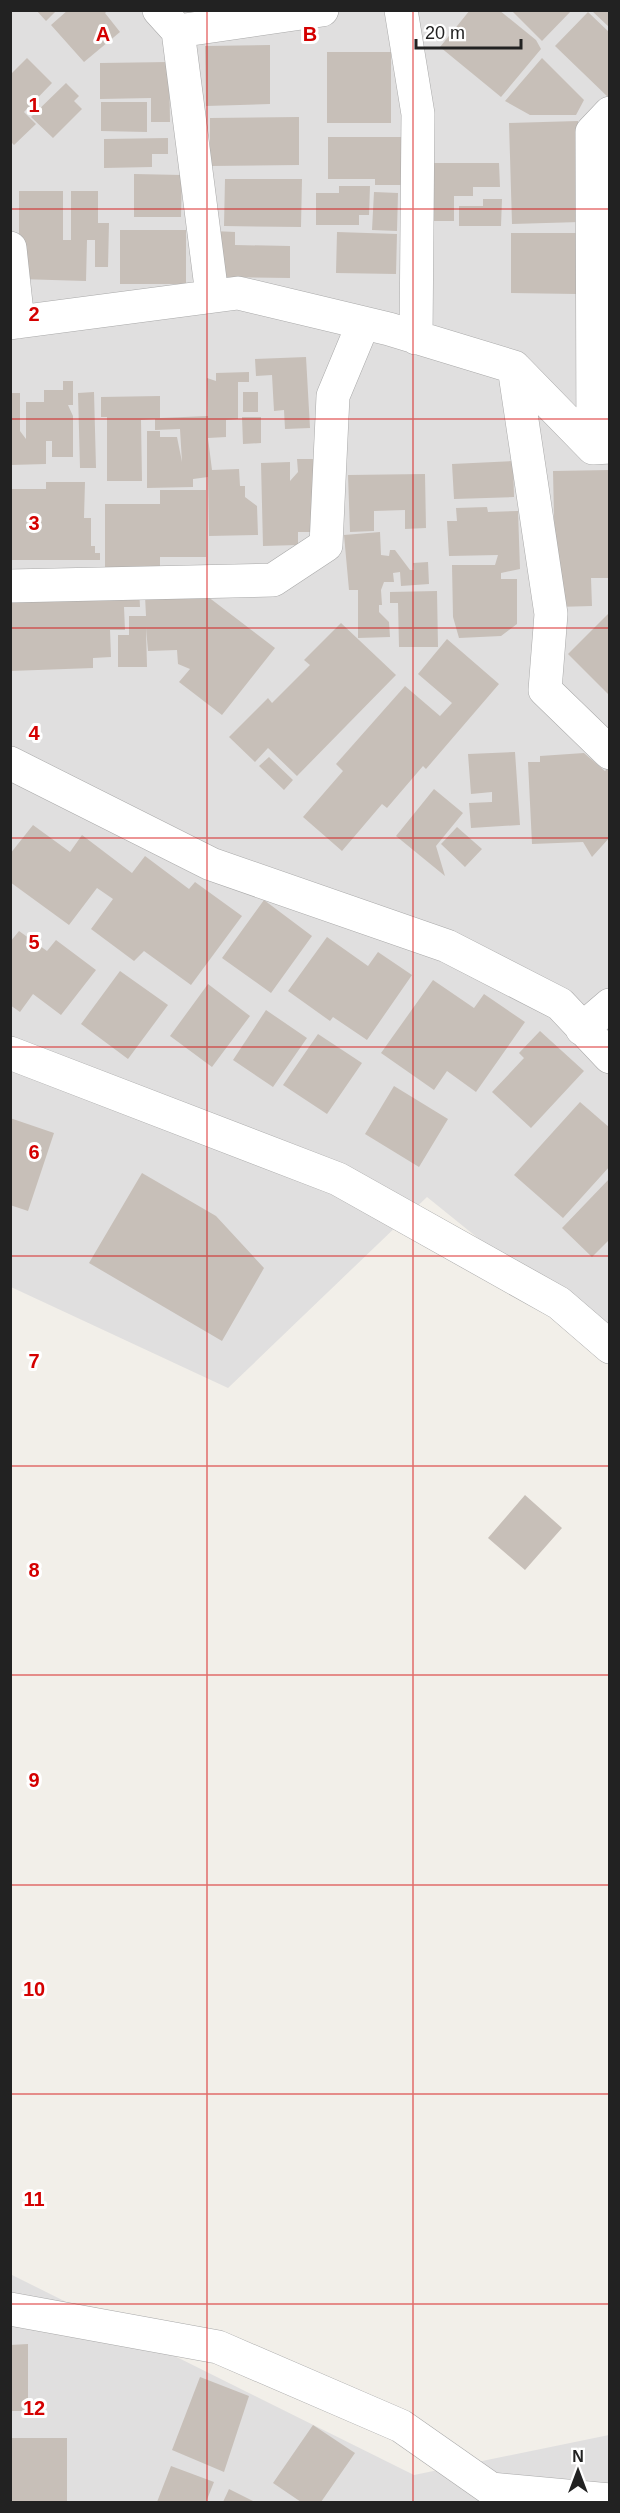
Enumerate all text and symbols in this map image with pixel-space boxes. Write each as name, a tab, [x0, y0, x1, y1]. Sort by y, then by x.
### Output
scale bar	[416, 12, 521, 50]
text: A	[96, 23, 110, 45]
text: B	[303, 23, 317, 45]
text: 20 m	[425, 23, 465, 43]
text: 1	[28, 94, 40, 116]
text: 2	[28, 303, 40, 325]
text: 3	[28, 512, 40, 534]
text: 4	[28, 722, 40, 744]
text: 5	[28, 931, 40, 953]
text: 6	[28, 1141, 40, 1163]
text: 7	[28, 1350, 40, 1372]
text: 8	[28, 1559, 40, 1581]
text: 9	[28, 1769, 40, 1791]
text: 10	[23, 1978, 45, 2000]
text: 11	[23, 2188, 45, 2210]
text: 12	[23, 2397, 45, 2419]
north arrow	[548, 2441, 608, 2501]
text: N	[572, 2448, 584, 2465]

